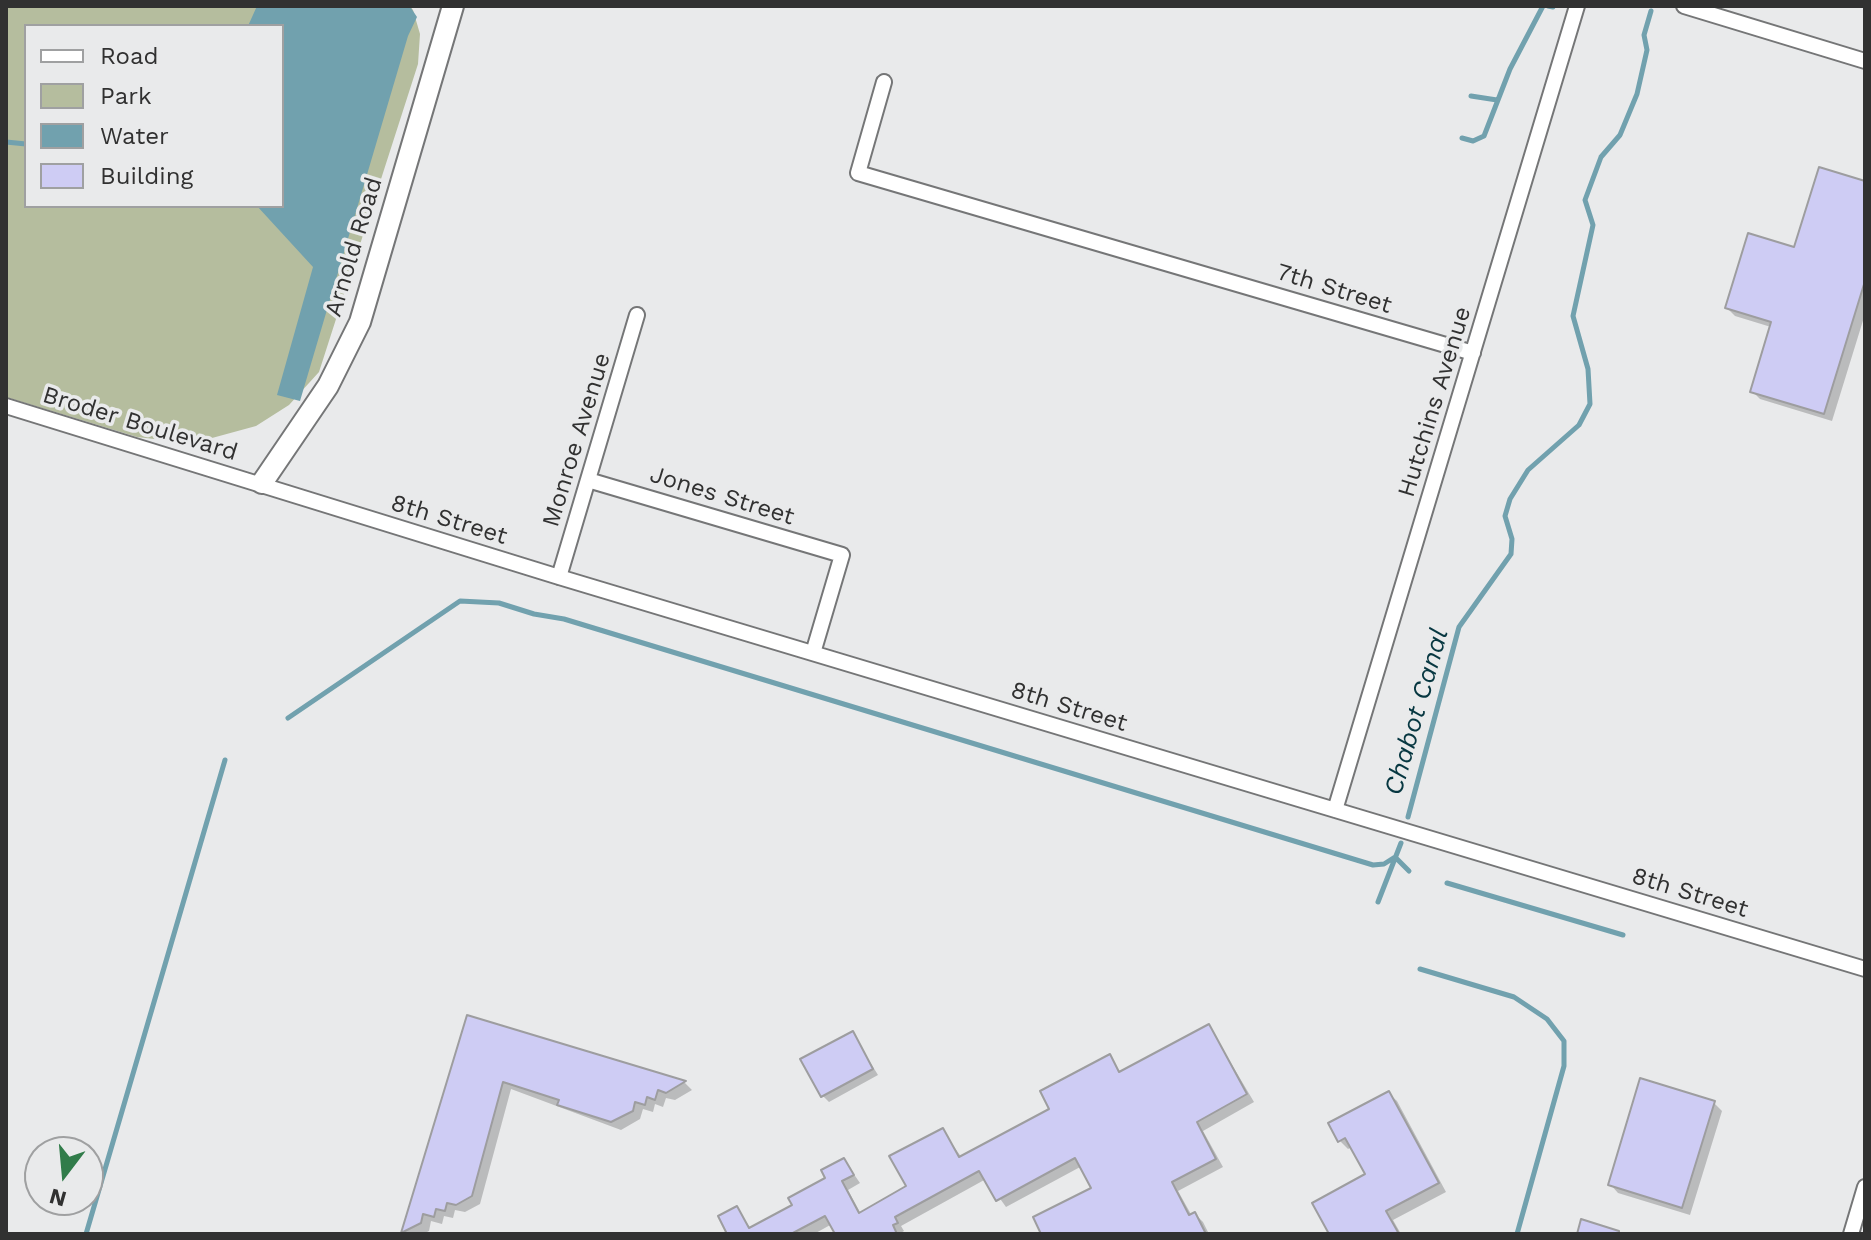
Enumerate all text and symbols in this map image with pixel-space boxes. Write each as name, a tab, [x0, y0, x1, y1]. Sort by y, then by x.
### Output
legend	[24, 24, 284, 208]
text: Road	[100, 42, 159, 70]
text: Park	[100, 82, 152, 110]
text: Water	[100, 122, 169, 150]
text: Building	[100, 162, 193, 190]
street label: Arnold Road	[319, 174, 389, 320]
street label: 7th Street	[1273, 258, 1395, 320]
street label: Hutchins Avenue	[1392, 303, 1478, 501]
street label: Monroe Avenue	[537, 350, 617, 530]
street label: Broder Boulevard	[39, 381, 241, 467]
street label: Jones Street	[646, 460, 798, 532]
street label: 8th Street	[387, 489, 511, 551]
water label: Chabot Canal	[1378, 625, 1456, 799]
street label: 8th Street	[1007, 676, 1131, 738]
street label: 8th Street	[1628, 862, 1752, 924]
north arrow	[24, 1136, 104, 1216]
text: N	[47, 1183, 69, 1212]

